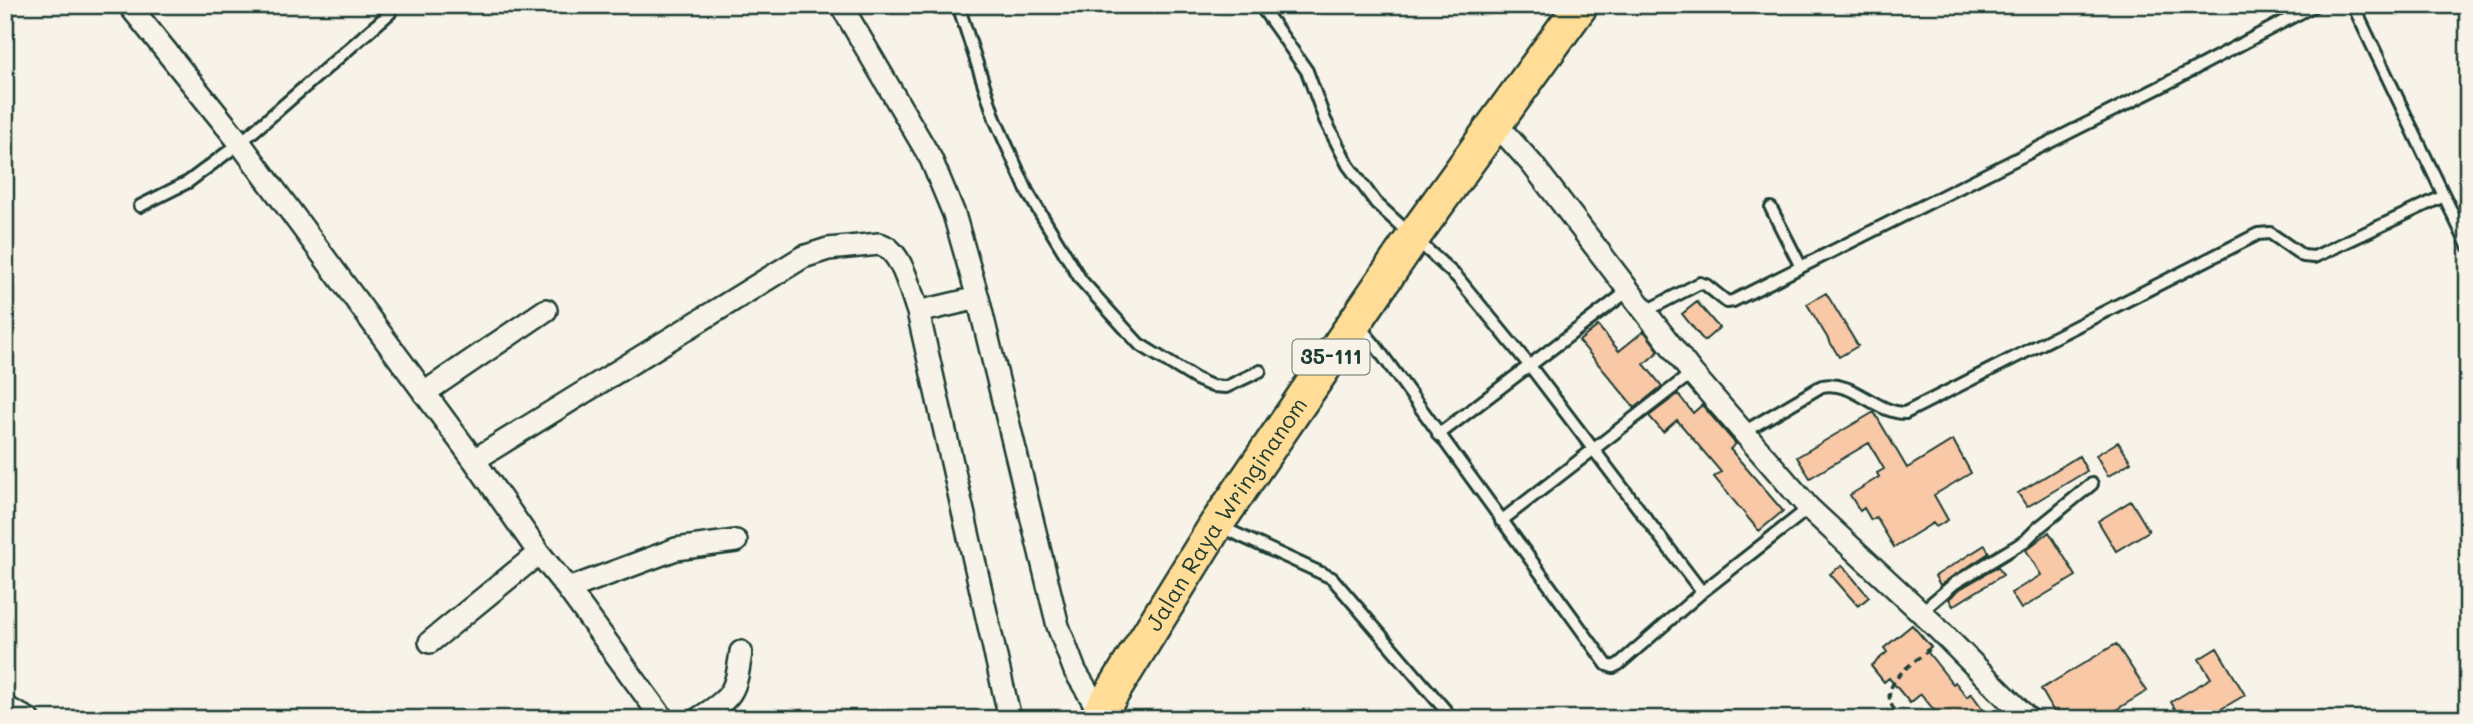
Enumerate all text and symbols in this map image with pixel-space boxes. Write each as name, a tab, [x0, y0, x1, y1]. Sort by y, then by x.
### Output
road number: 35-111	[1292, 340, 1370, 374]
street label: Jalan Raya Wringinanom	[1138, 391, 1313, 636]

